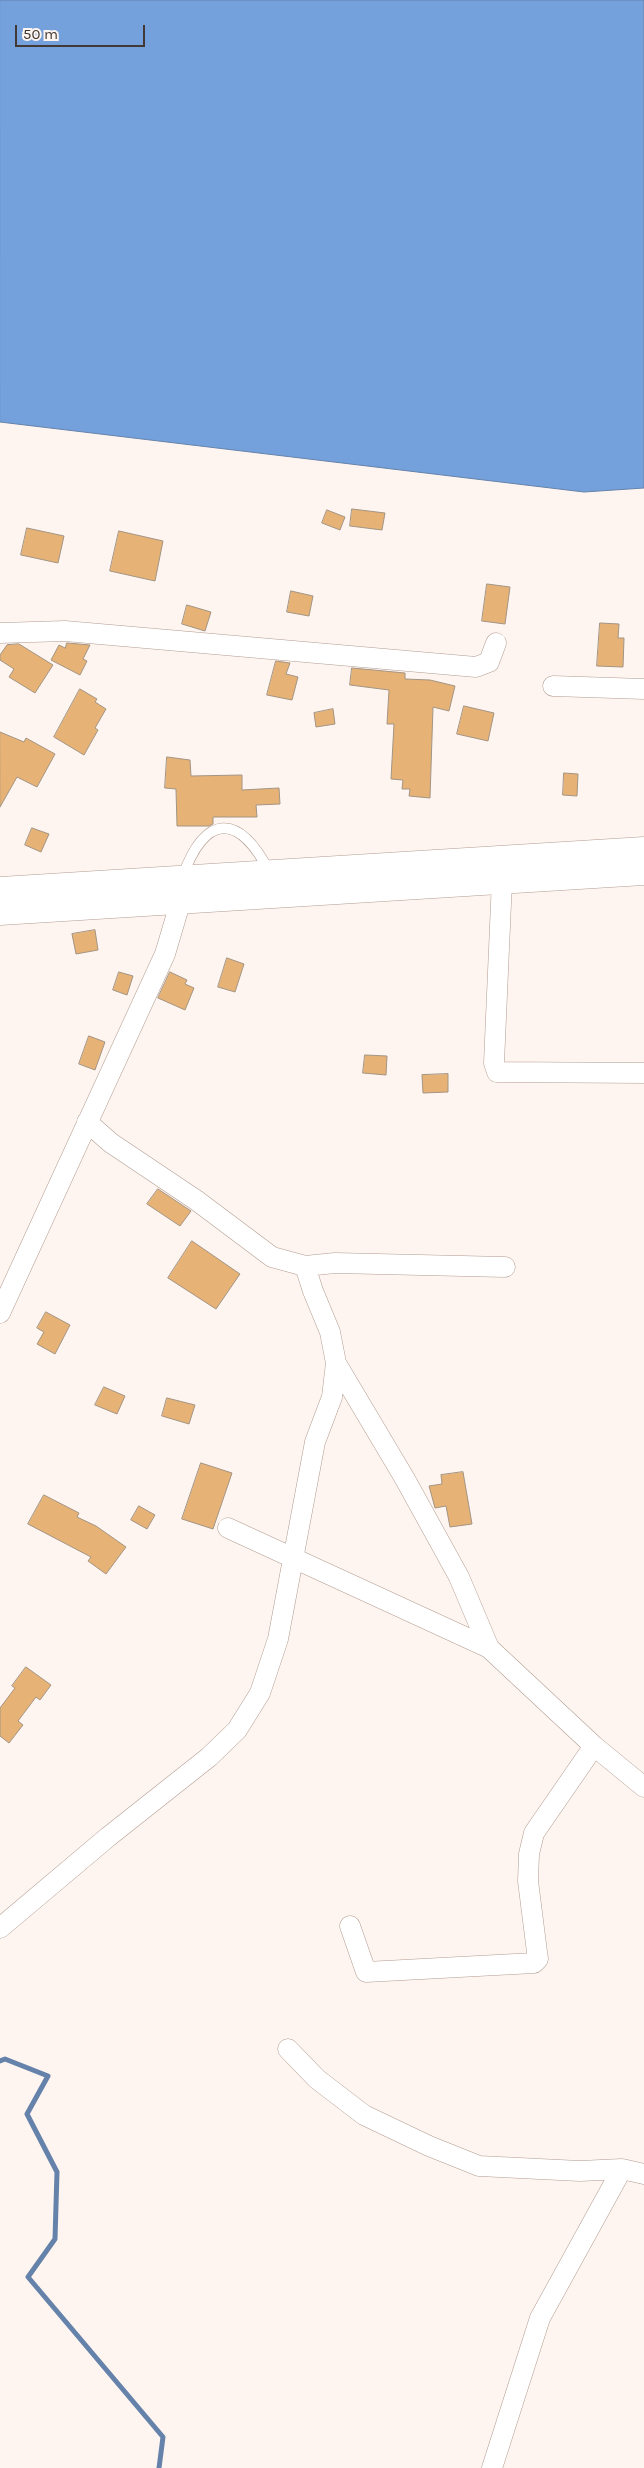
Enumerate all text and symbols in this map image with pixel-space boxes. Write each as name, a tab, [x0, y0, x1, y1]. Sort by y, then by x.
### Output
scale bar	[18, 15, 148, 47]
text: 50 m	[23, 25, 58, 43]

